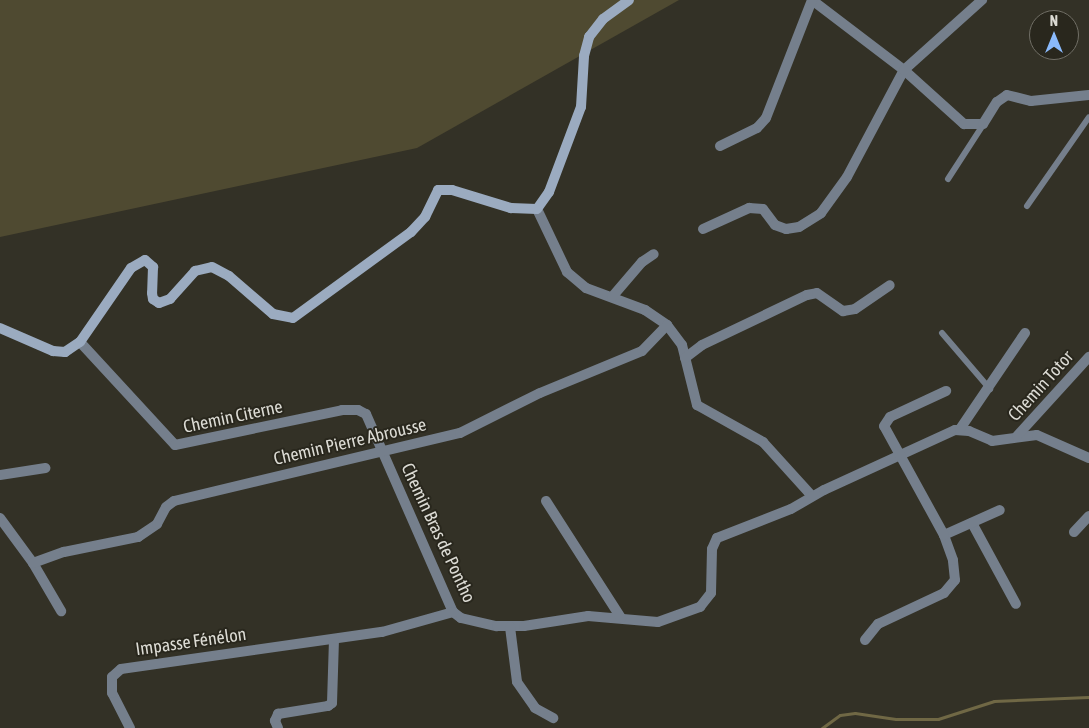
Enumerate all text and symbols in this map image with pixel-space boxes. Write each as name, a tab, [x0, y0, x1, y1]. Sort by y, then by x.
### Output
north arrow	[1029, 10, 1079, 60]
text: N	[1050, 13, 1058, 29]
street label: Chemin Totor	[1004, 346, 1078, 426]
street label: Chemin Citerne	[181, 396, 285, 438]
street label: Chemin Pierre Abrousse	[272, 414, 428, 470]
street label: Chemin Bras de Pontho	[396, 460, 480, 606]
street label: Impasse Fénélon	[134, 624, 248, 660]

